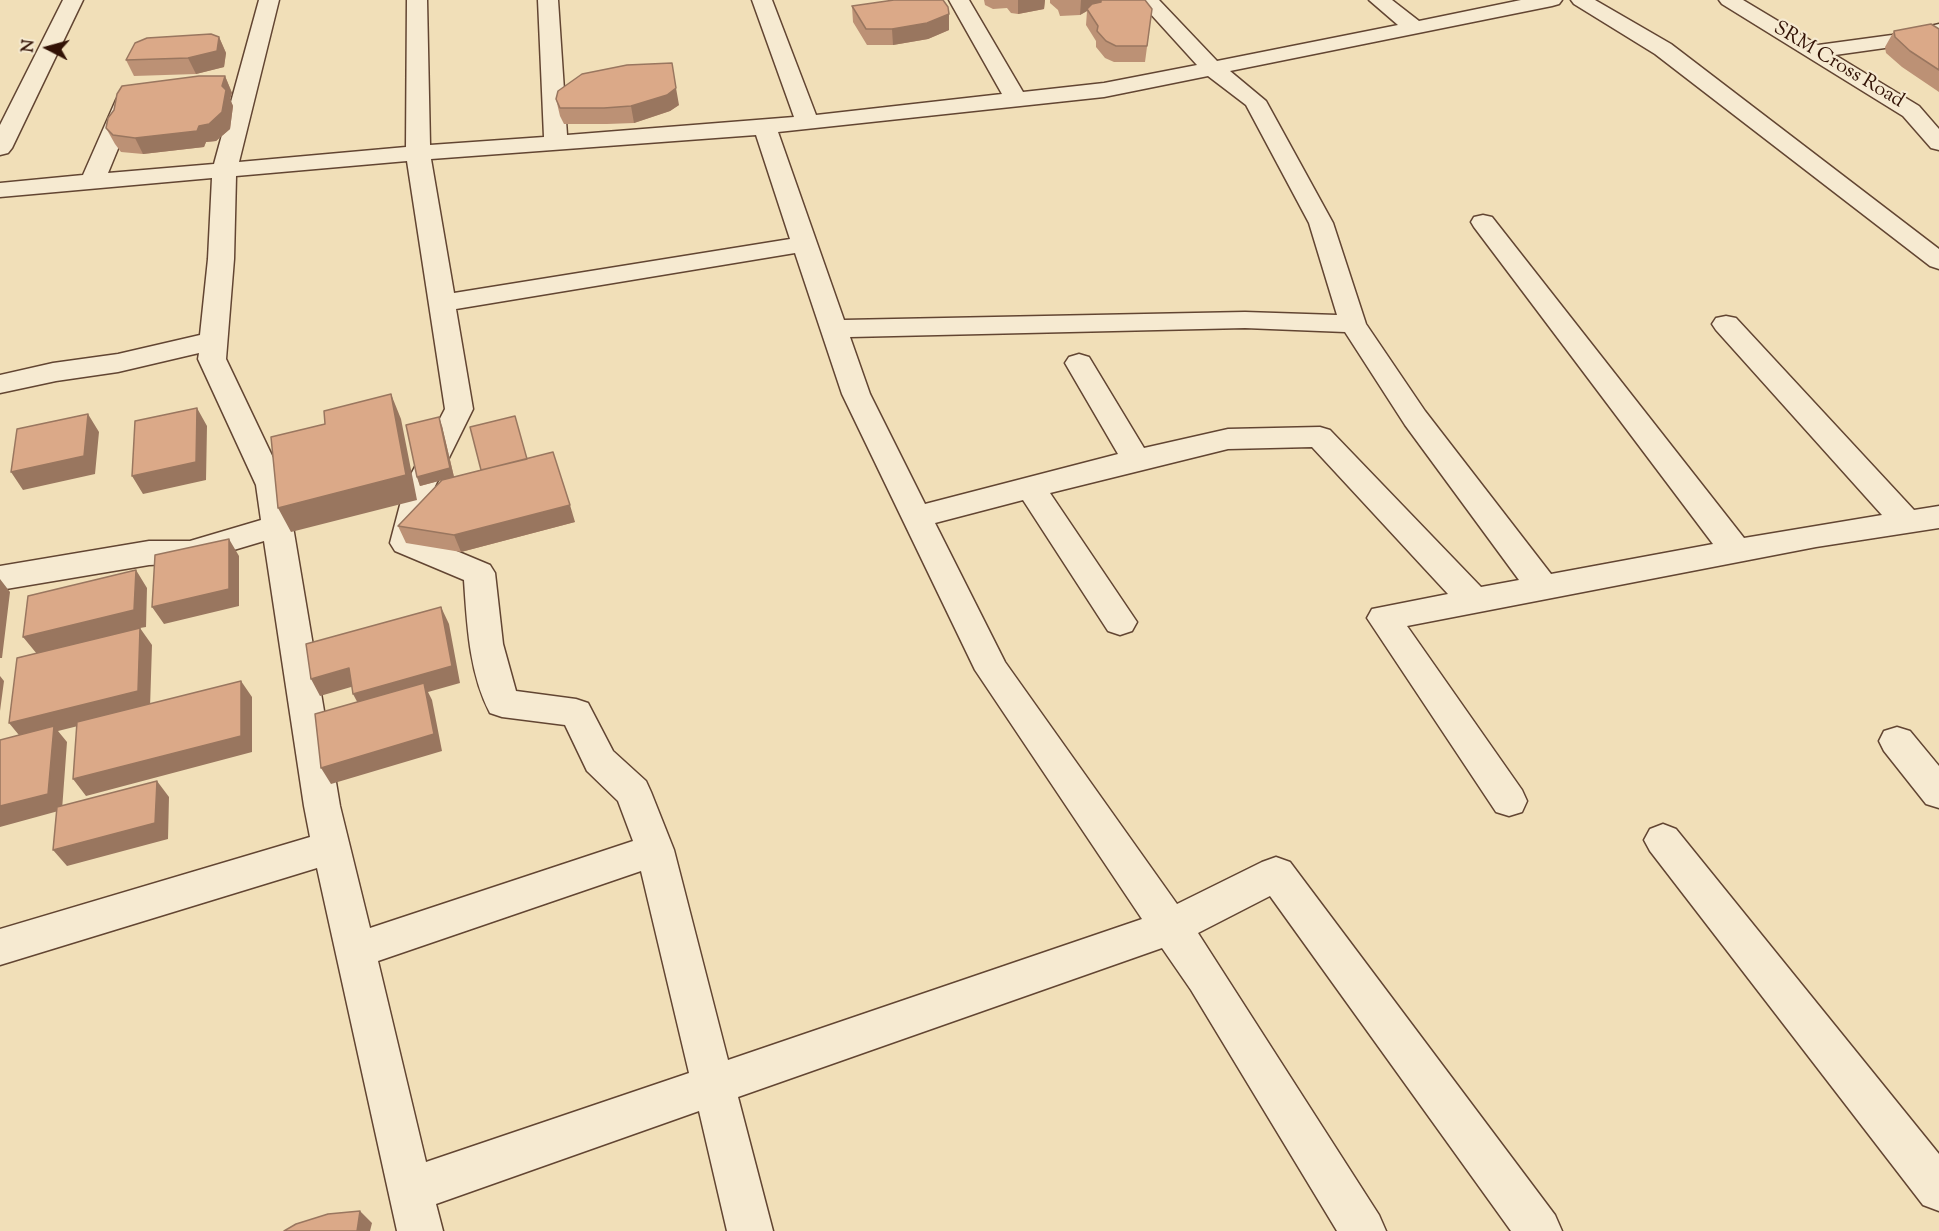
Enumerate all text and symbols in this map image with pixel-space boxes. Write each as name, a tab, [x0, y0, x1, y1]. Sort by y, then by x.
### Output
north arrow	[18, 18, 78, 78]
street label: SRM Cross Road	[1768, 18, 1908, 114]
text: N	[17, 39, 42, 54]

